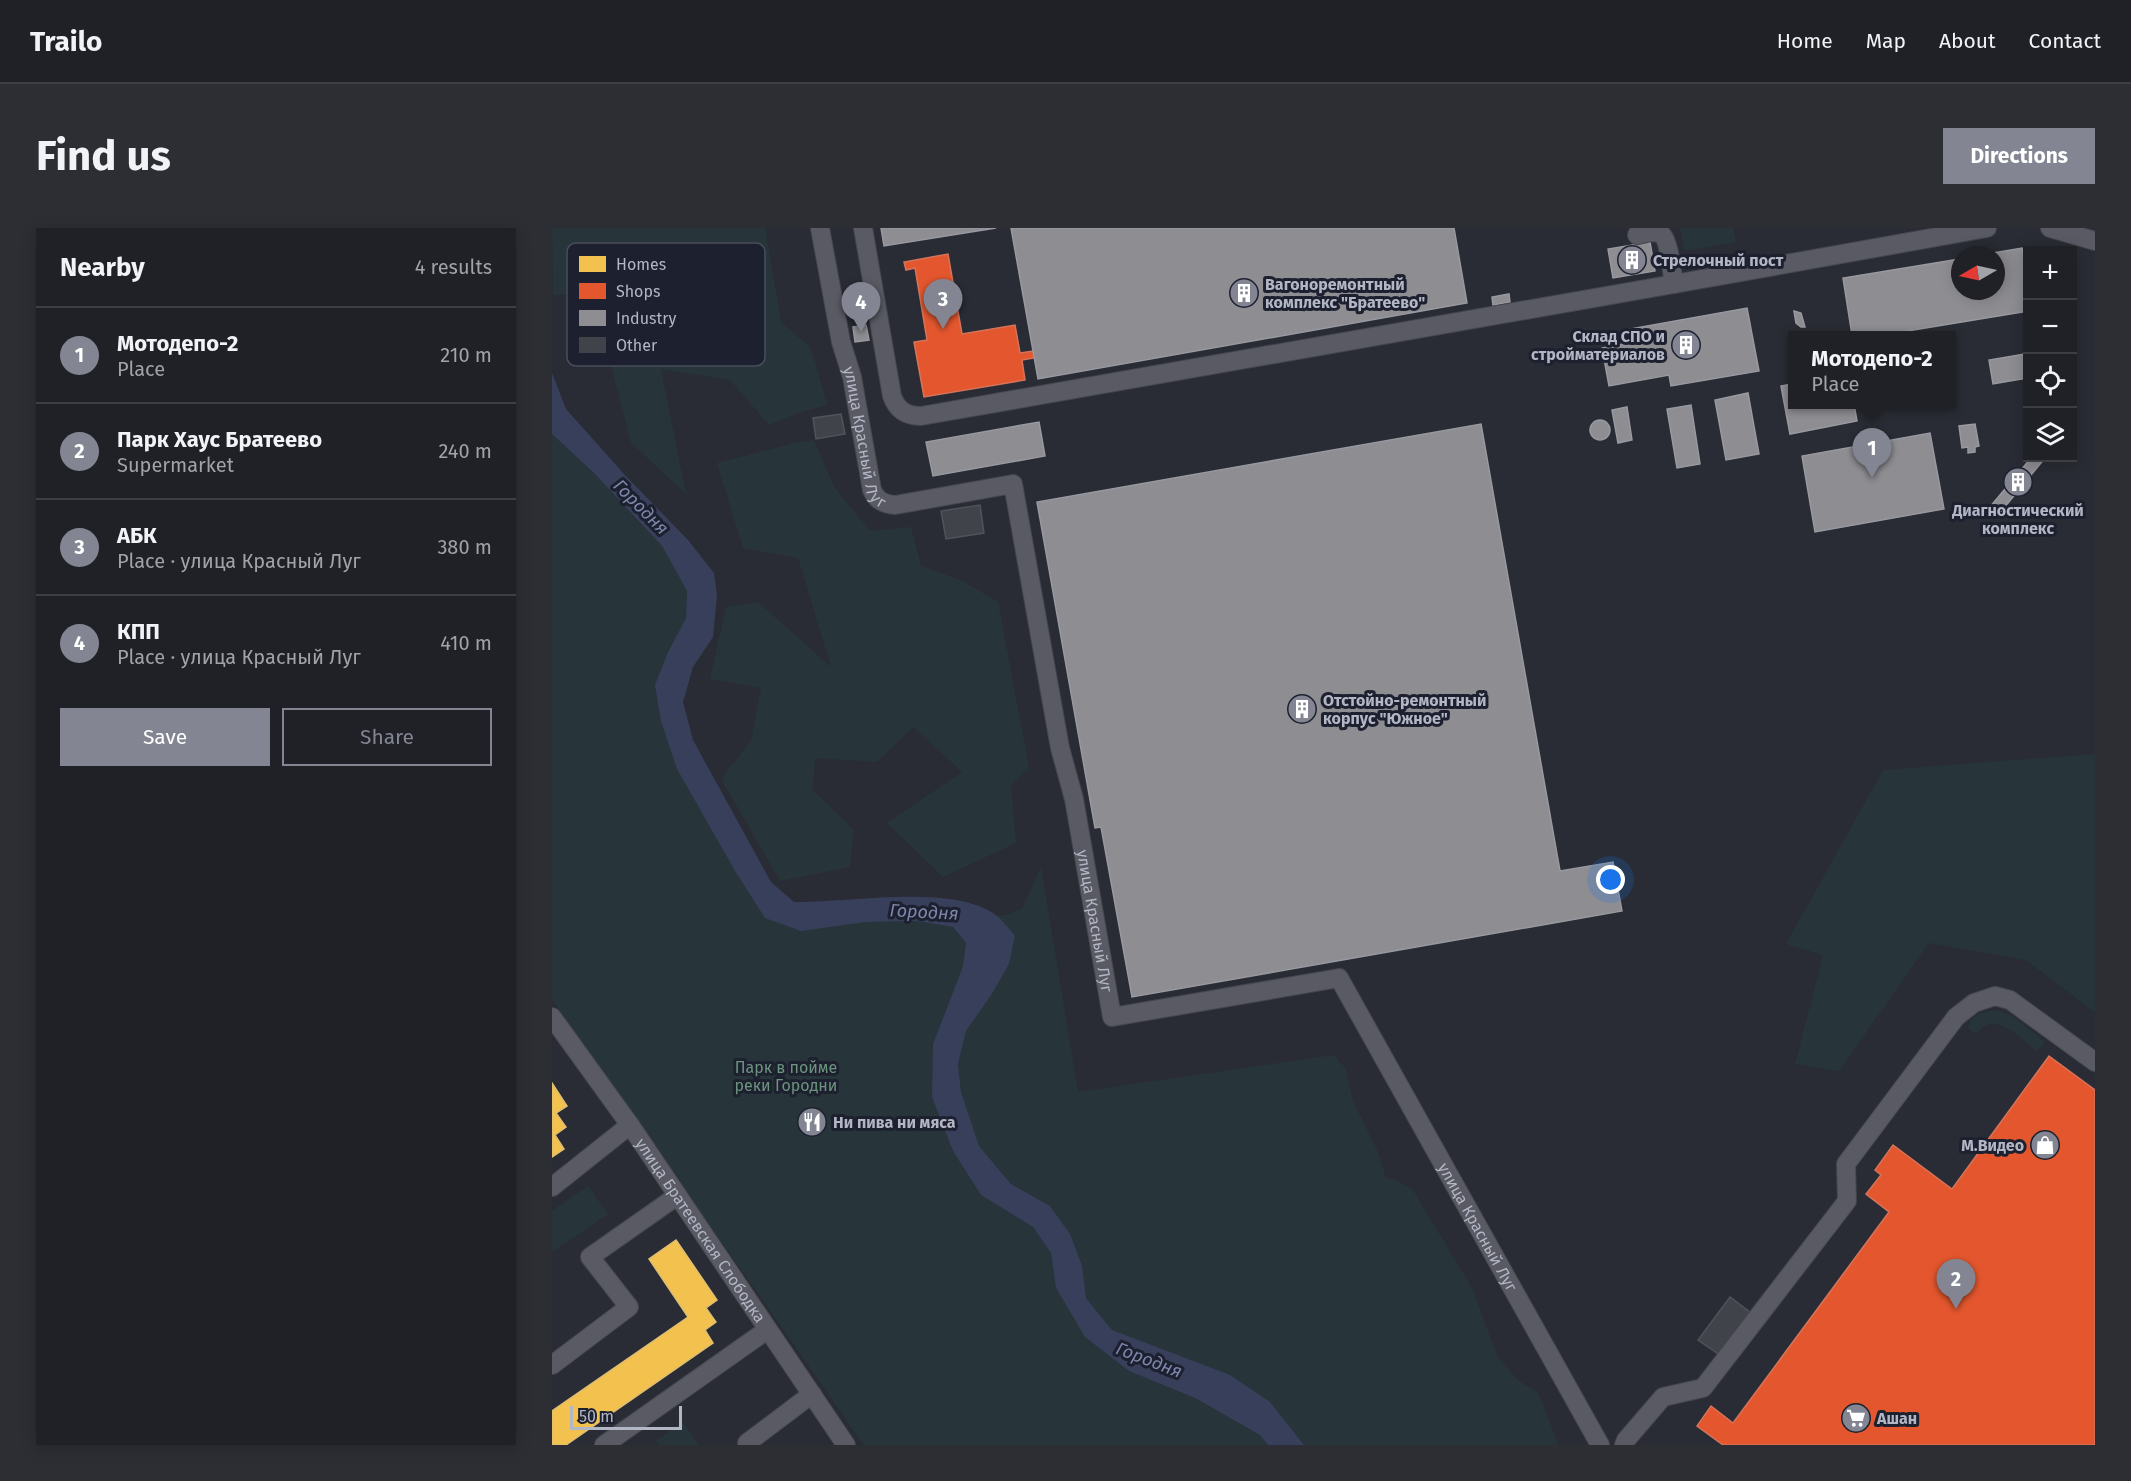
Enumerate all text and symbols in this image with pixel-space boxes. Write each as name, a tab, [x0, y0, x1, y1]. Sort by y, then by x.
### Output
text: Trailo	[30, 25, 102, 58]
text: Home	[1777, 28, 1833, 54]
text: Map	[1866, 28, 1906, 54]
text: About	[1939, 28, 1996, 54]
text: Contact	[2029, 28, 2101, 54]
button: Directions	[1943, 128, 2095, 184]
text: Find us	[36, 131, 171, 181]
legend	[567, 243, 765, 366]
building icon: Стрелочный пост	[1616, 244, 1648, 276]
north arrow	[1951, 246, 2005, 300]
map controls	[2023, 246, 2077, 462]
button: +	[2023, 246, 2077, 300]
place label: Стрелочный пост	[1653, 251, 1784, 270]
text: Nearby	[60, 252, 145, 283]
text: 4 results	[415, 255, 492, 279]
text: Homes	[616, 255, 666, 274]
place label: Вагоноремонтный комплекс "Братеево"	[1265, 275, 1425, 312]
building icon: Вагоноремонтный комплекс "Братеево"	[1228, 277, 1260, 309]
pin: 3	[924, 279, 962, 329]
text: Shops	[616, 282, 660, 301]
pin: 4	[842, 282, 880, 332]
button: −	[2023, 300, 2077, 354]
text: Industry	[616, 309, 676, 328]
place label: Склад СПО и стройматериалов	[1531, 327, 1665, 364]
building icon: Склад СПО и стройматериалов	[1670, 329, 1702, 361]
text: Мотодепо-2	[117, 330, 238, 357]
popup	[1788, 331, 1956, 409]
text: Other	[616, 336, 658, 355]
text: 1	[75, 343, 84, 367]
text: 210 m	[440, 343, 492, 367]
text: Мотодепо-2	[1811, 345, 1933, 372]
button: locate	[2023, 354, 2077, 408]
text: Place	[117, 357, 165, 381]
street label: улица Красный Луг	[840, 364, 890, 512]
text: Place	[1811, 372, 1859, 396]
button: layers	[2023, 408, 2077, 462]
text: Парк Хаус Братеево	[117, 426, 322, 453]
pin: 1	[1852, 428, 1892, 478]
text: 2	[74, 439, 85, 463]
text: 240 m	[438, 439, 492, 463]
text: Supermarket	[117, 453, 234, 477]
building icon: Диагностический комплекс	[2002, 466, 2034, 498]
water label: Городня	[609, 475, 673, 539]
place label: Диагностический комплекс	[1951, 501, 2084, 538]
text: АБК	[117, 522, 157, 549]
text: 3	[74, 535, 85, 559]
text: 380 m	[437, 535, 492, 559]
text: Place · улица Красный Луг	[117, 549, 361, 573]
text: КПП	[117, 618, 160, 645]
text: 4	[74, 631, 85, 655]
text: 410 m	[440, 631, 492, 655]
text: Place · улица Красный Луг	[117, 645, 361, 669]
place label: Отстойно-ремонтный корпус "Южное"	[1323, 691, 1486, 728]
building icon: Отстойно-ремонтный корпус "Южное"	[1286, 693, 1318, 725]
button: Save	[60, 708, 270, 766]
button: Share	[282, 708, 492, 766]
street label: улица Красный Луг	[1073, 848, 1117, 994]
your location	[1596, 865, 1625, 894]
water label: Городня	[889, 899, 959, 925]
park label: Парк в пойме реки Городни	[735, 1058, 837, 1095]
restaurant icon: Ни пива ни мяса	[796, 1106, 828, 1138]
place label: Ни пива ни мяса	[833, 1113, 956, 1132]
shop icon: М.Видео	[2029, 1129, 2061, 1161]
street label: улица Братеевская Слободка	[632, 1134, 770, 1326]
place label: М.Видео	[1961, 1136, 2024, 1155]
street label: улица Красный Луг	[1435, 1159, 1522, 1295]
pin: 2	[1936, 1260, 1976, 1309]
water label: Городня	[1113, 1337, 1185, 1383]
supermarket icon: Ашан	[1840, 1402, 1872, 1434]
scale bar	[570, 1403, 682, 1430]
text: 50 m	[579, 1407, 614, 1426]
place label: Ашан	[1876, 1409, 1917, 1428]

